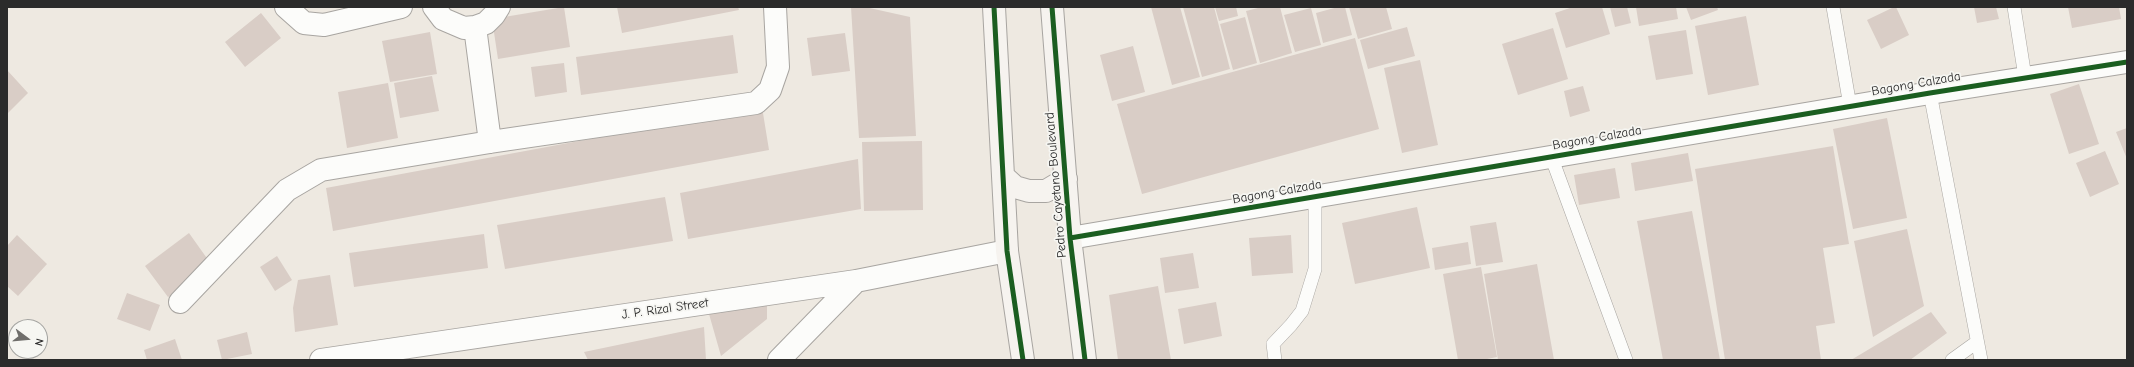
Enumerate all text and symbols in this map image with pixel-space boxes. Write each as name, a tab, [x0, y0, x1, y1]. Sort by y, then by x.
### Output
street label: Bagong Calzada	[1870, 68, 1962, 100]
street label: Pedro Cayetano Boulevard	[1042, 112, 1070, 258]
street label: Bagong Calzada	[1551, 122, 1643, 154]
street label: Bagong Calzada	[1231, 176, 1323, 208]
street label: J. P. Rizal Street	[621, 295, 709, 323]
north arrow	[8, 319, 48, 359]
text: N	[32, 337, 46, 347]

